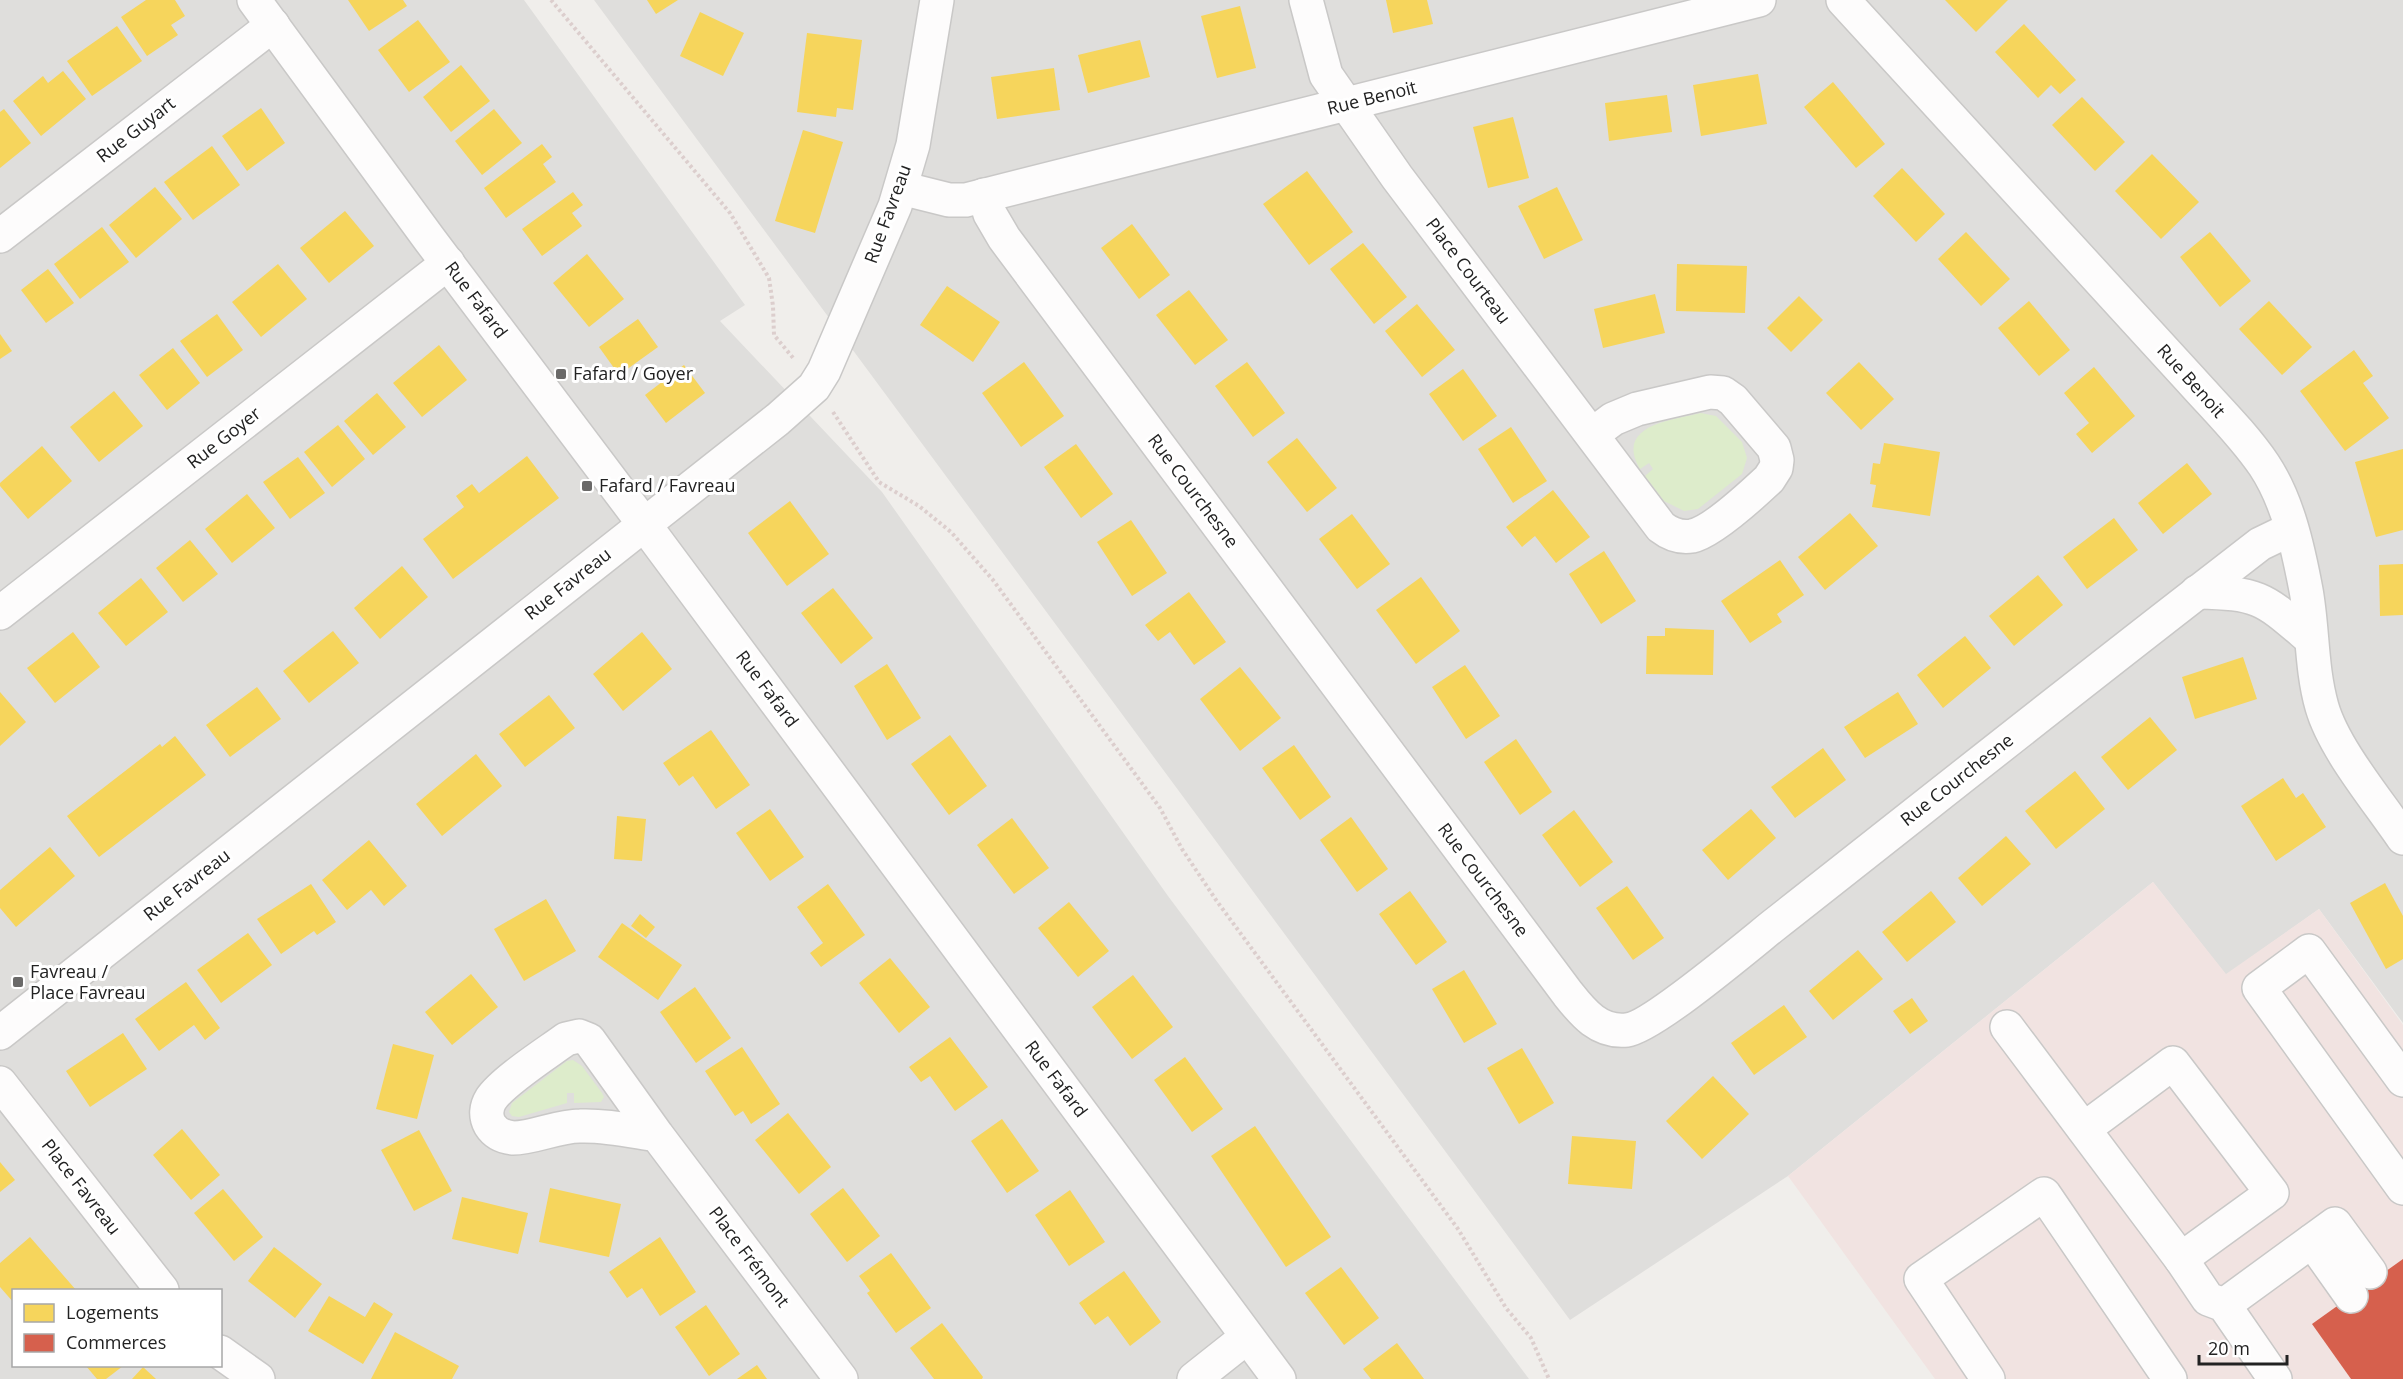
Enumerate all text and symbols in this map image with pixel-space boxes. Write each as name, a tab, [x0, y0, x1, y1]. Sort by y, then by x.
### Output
street label: Rue Benoit	[1324, 74, 1419, 120]
street label: Rue Guyart	[91, 91, 180, 168]
street label: Rue Favreau	[858, 161, 916, 267]
street label: Place Courteau	[1421, 213, 1517, 328]
street label: Rue Fafard	[440, 256, 514, 343]
street label: Rue Benoit	[2152, 338, 2231, 422]
place label: Fafard / Goyer	[573, 361, 694, 385]
marker: Fafard / Goyer	[554, 367, 568, 381]
street label: Rue Goyer	[182, 400, 266, 474]
street label: Rue Courchesne	[1143, 428, 1245, 552]
place label: Fafard / Favreau	[599, 473, 735, 497]
marker: Fafard / Favreau	[580, 479, 594, 493]
street label: Rue Favreau	[519, 542, 616, 625]
street label: Rue Fafard	[731, 645, 805, 732]
street label: Rue Courchesne	[1895, 728, 2018, 831]
street label: Rue Courchesne	[1433, 817, 1535, 941]
street label: Rue Favreau	[138, 843, 235, 926]
place label: Favreau / Place Favreau	[30, 959, 146, 1004]
marker: Favreau / Place Favreau	[11, 975, 25, 989]
street label: Rue Fafard	[1020, 1035, 1094, 1122]
street label: Place Favreau	[37, 1133, 127, 1239]
street label: Place Frémont	[704, 1201, 796, 1312]
legend	[12, 1289, 222, 1367]
text: Logements	[66, 1300, 159, 1324]
scale bar	[2199, 1328, 2288, 1366]
text: Commerces	[66, 1330, 166, 1354]
text: 20 m	[2208, 1336, 2250, 1360]

